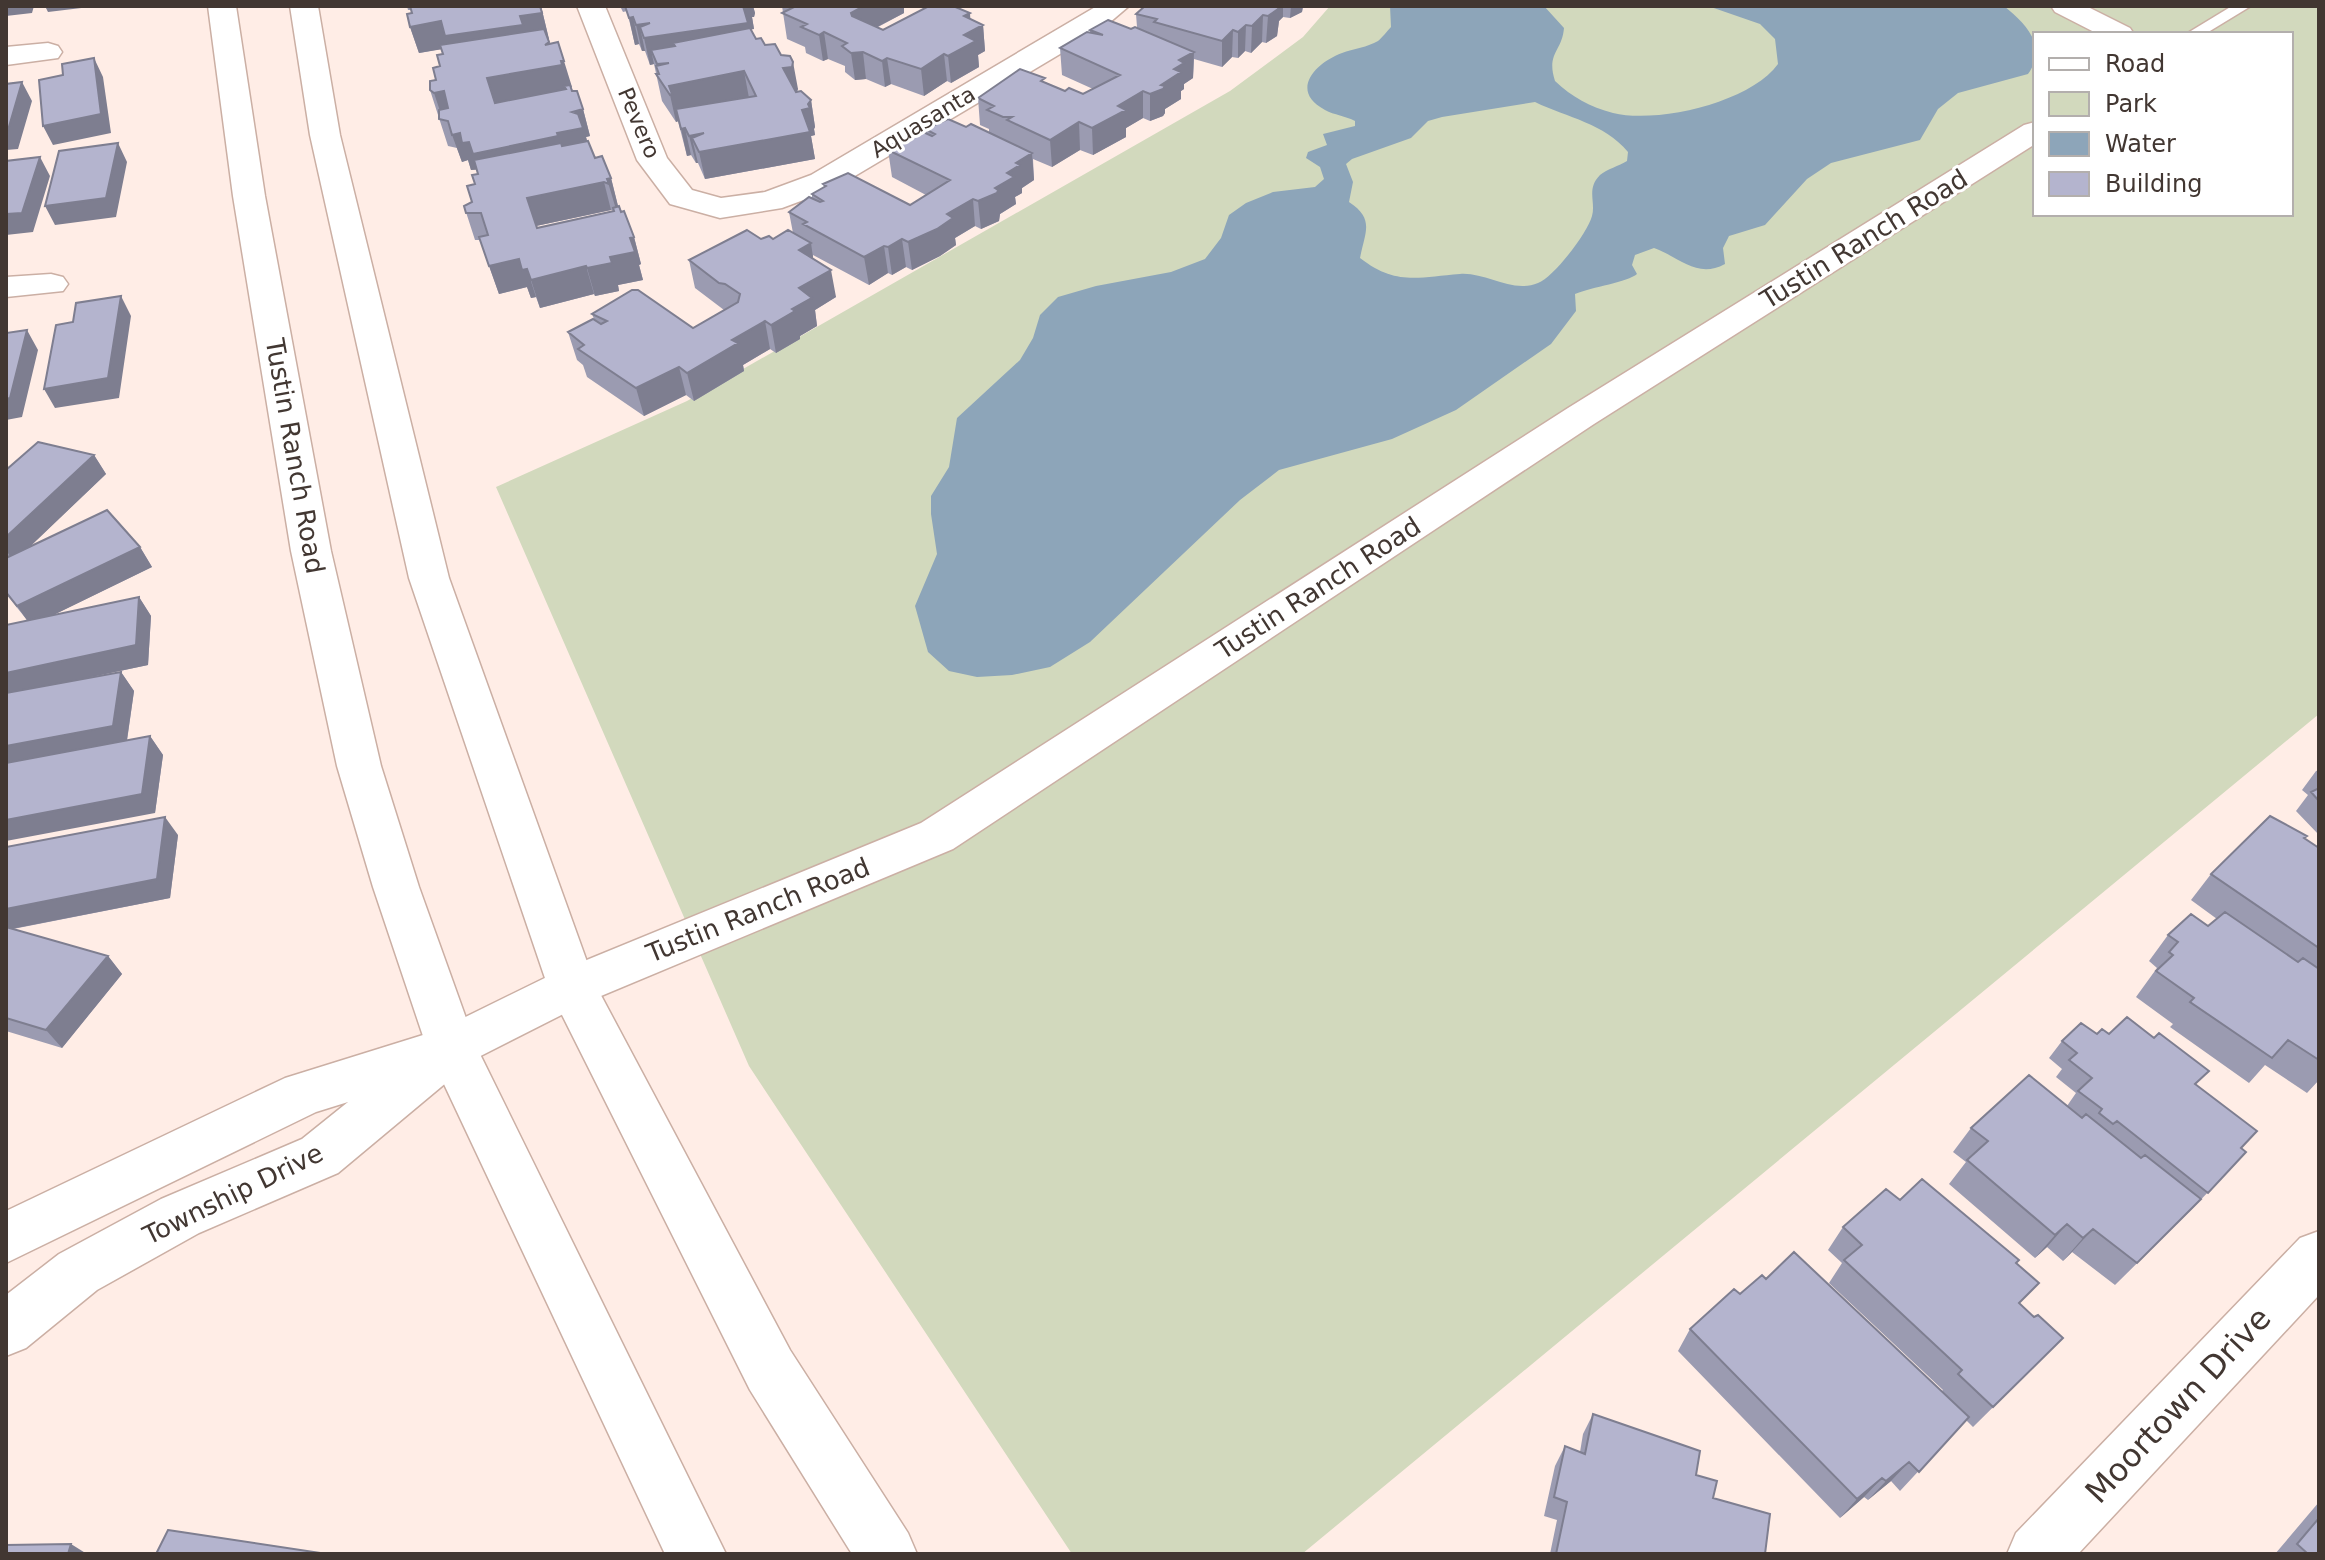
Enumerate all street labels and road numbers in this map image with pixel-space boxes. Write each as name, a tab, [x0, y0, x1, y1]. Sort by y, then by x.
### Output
street label: Aquasanta	[866, 81, 980, 163]
street label: Pevero	[613, 84, 665, 162]
street label: Tustin Ranch Road	[1754, 163, 1973, 315]
street label: Tustin Ranch Road	[259, 335, 330, 576]
street label: Tustin Ranch Road	[1209, 511, 1426, 666]
street label: Tustin Ranch Road	[641, 851, 874, 969]
street label: Township Drive	[137, 1137, 328, 1251]
street label: Moortown Drive	[2077, 1299, 2279, 1511]

